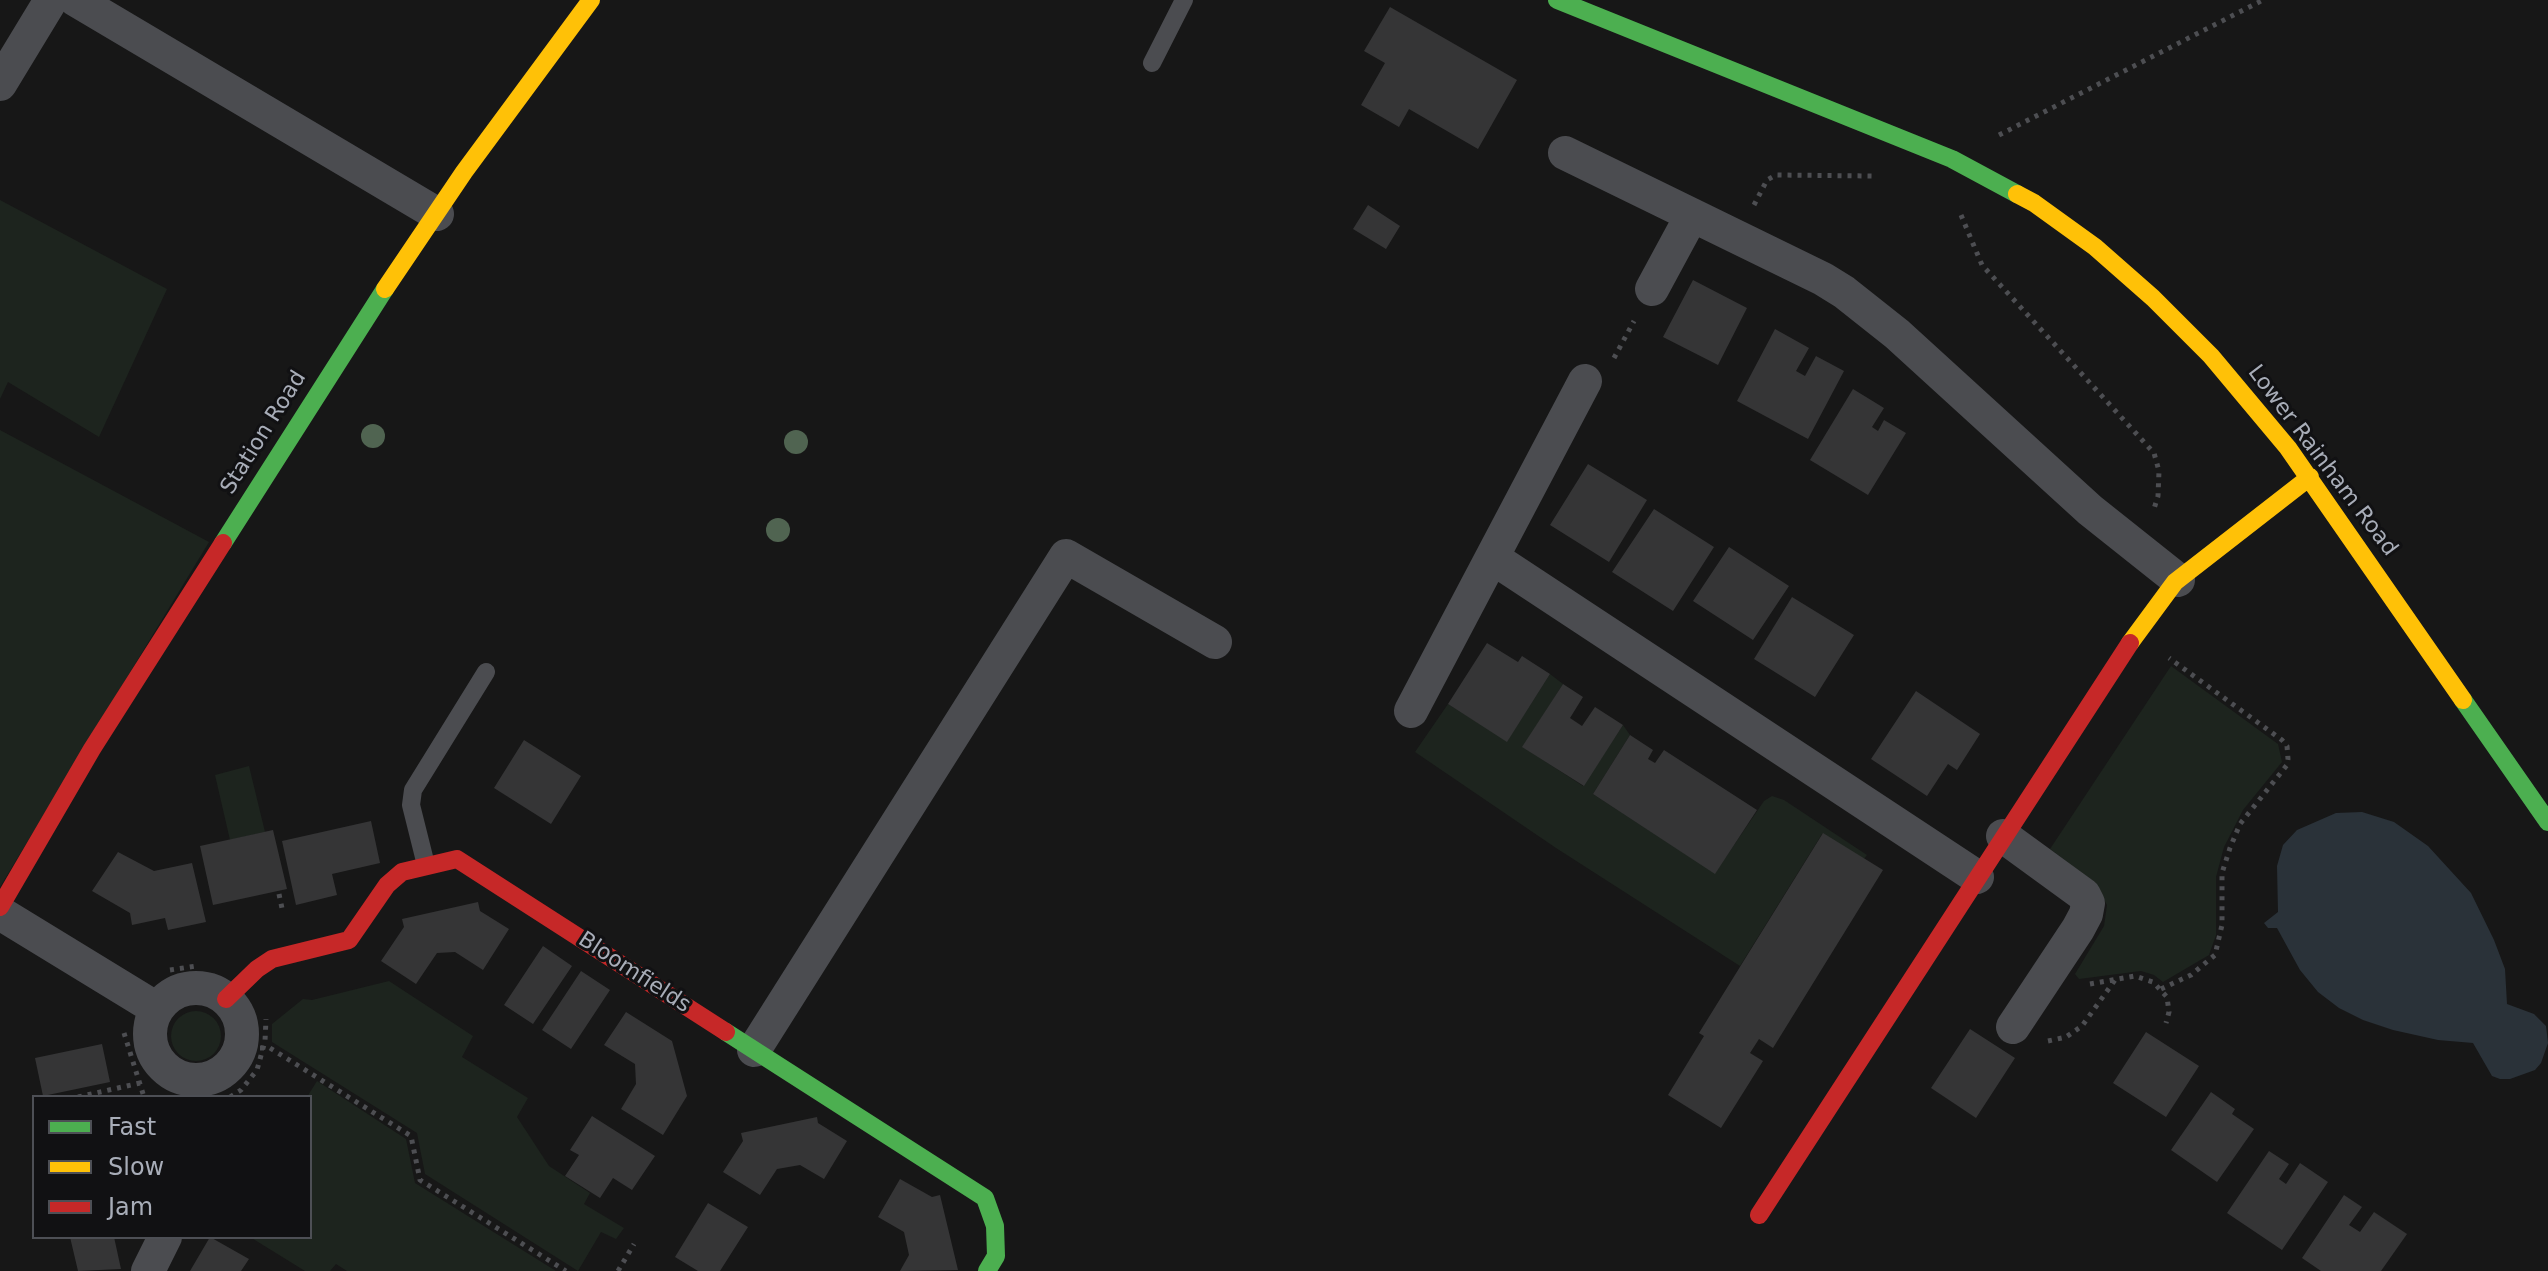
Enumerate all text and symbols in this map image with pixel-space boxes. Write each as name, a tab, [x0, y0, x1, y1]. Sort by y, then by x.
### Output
street label: Lower Rainham Road	[2242, 360, 2402, 562]
street label: Station Road	[216, 366, 312, 500]
street label: Bloomfields	[573, 927, 695, 1019]
legend	[32, 1095, 312, 1239]
text: Fast	[108, 1113, 156, 1141]
text: Slow	[108, 1153, 164, 1181]
text: Jam	[108, 1193, 153, 1221]

